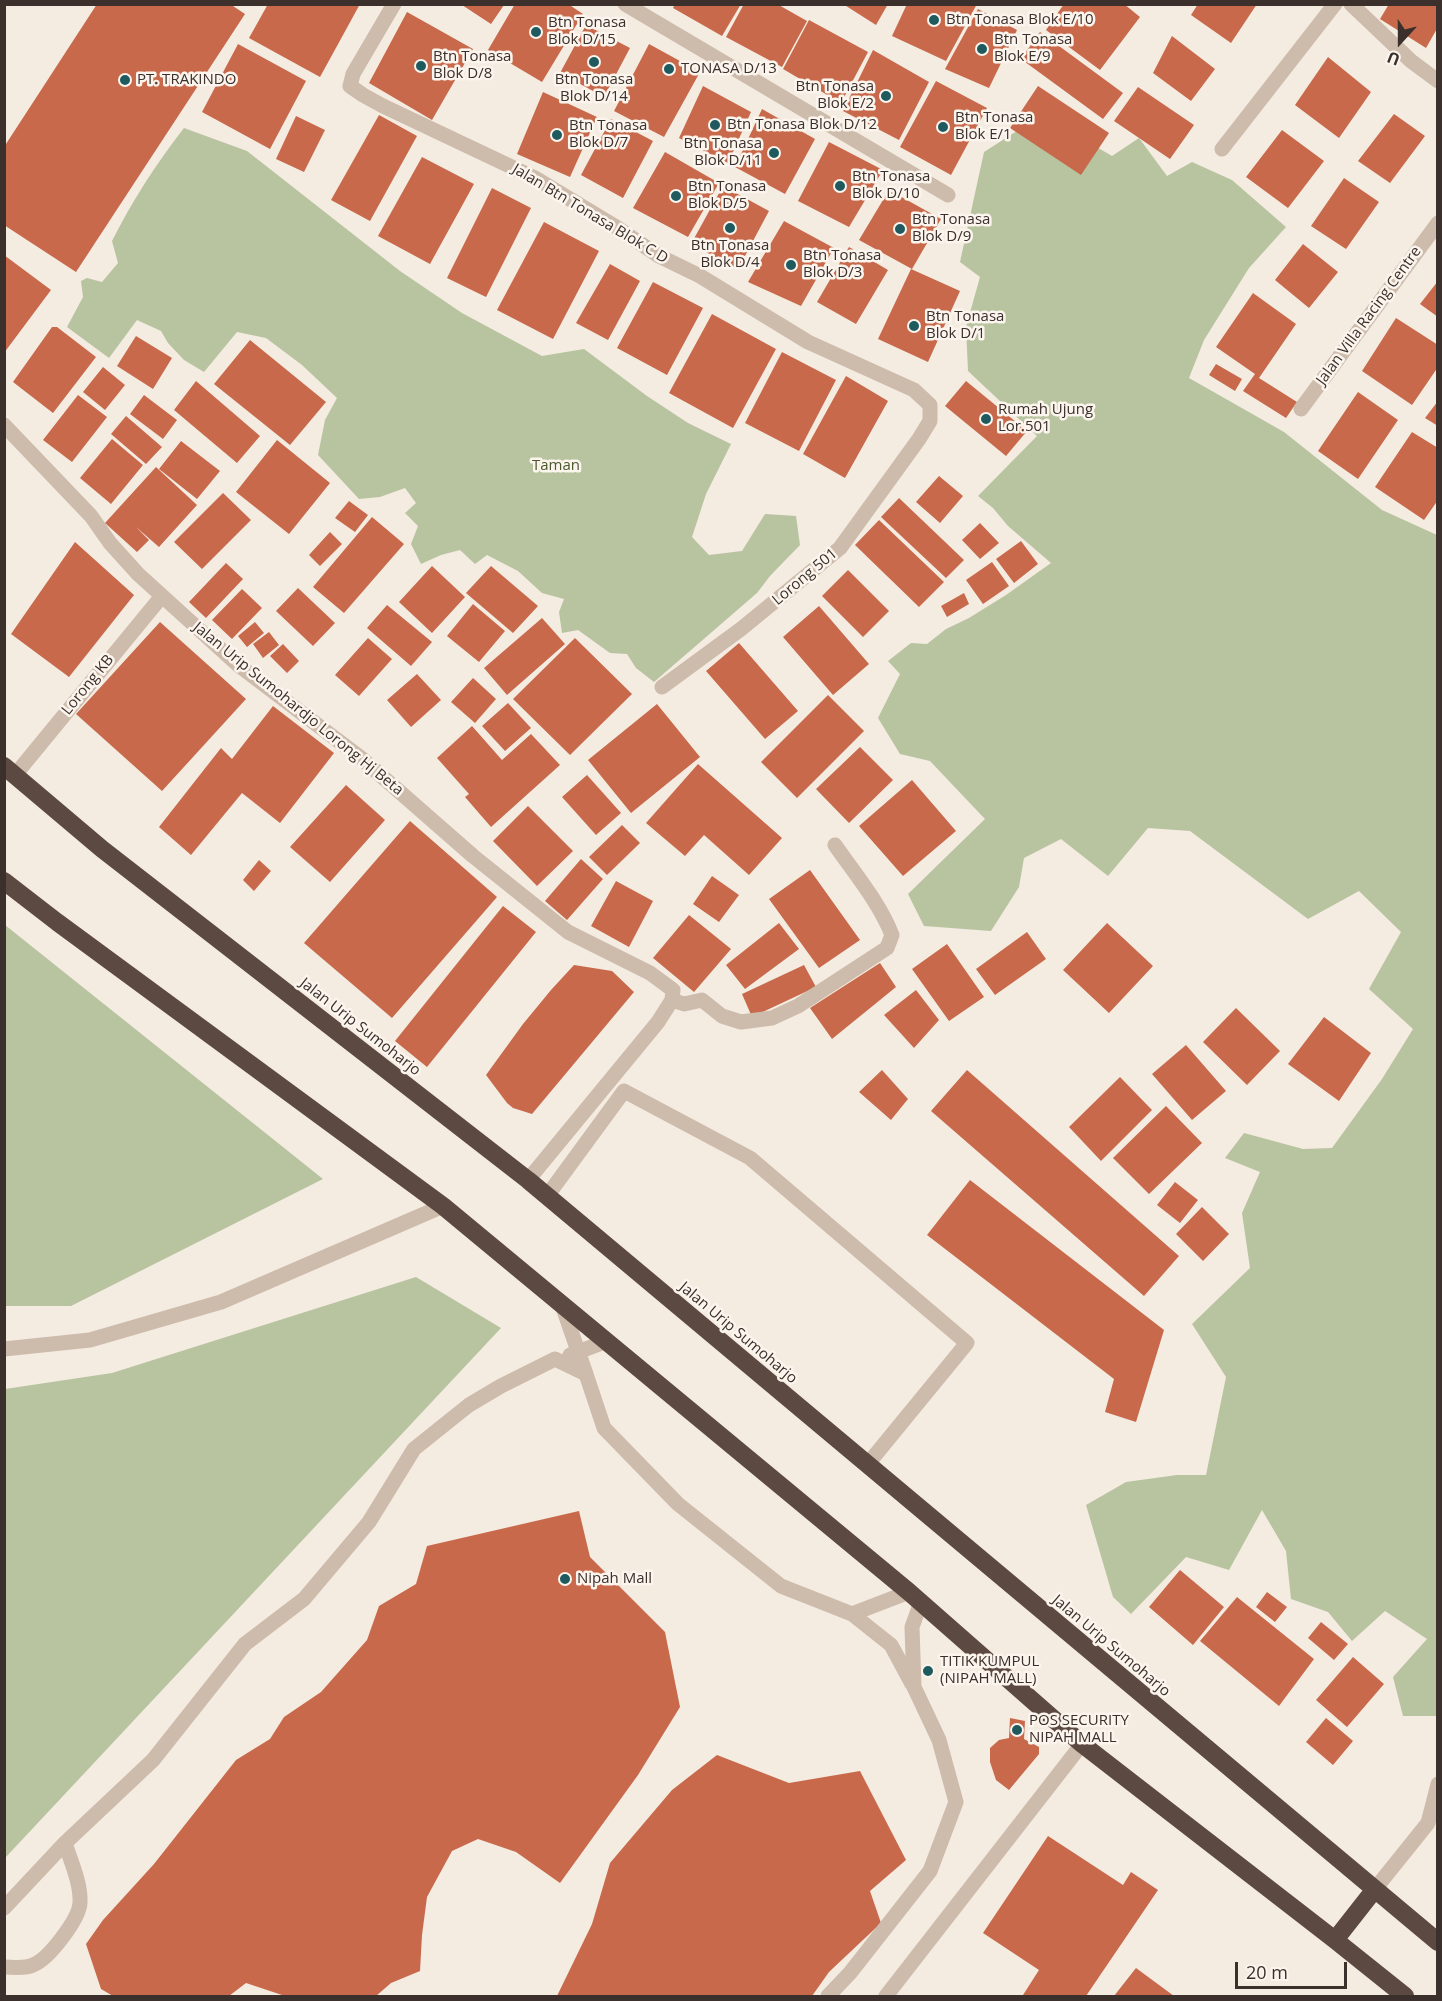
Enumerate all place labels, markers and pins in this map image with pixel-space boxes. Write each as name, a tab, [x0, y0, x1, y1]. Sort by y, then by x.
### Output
place label: Btn Tonasa Blok E/10	[946, 11, 1094, 29]
marker: Btn Tonasa Blok E/10	[927, 13, 941, 27]
place label: Btn Tonasa Blok D/15	[548, 14, 626, 49]
marker: Btn Tonasa Blok D/15	[529, 25, 543, 39]
place label: Btn Tonasa Blok E/9	[994, 31, 1072, 66]
marker: Btn Tonasa Blok E/9	[975, 42, 989, 56]
place label: Btn Tonasa Blok D/8	[433, 48, 511, 83]
marker: Btn Tonasa Blok D/14	[587, 55, 601, 69]
marker: Btn Tonasa Blok D/8	[414, 59, 428, 73]
place label: TONASA D/13	[681, 60, 777, 78]
marker: TONASA D/13	[662, 62, 676, 76]
place label: PT. TRAKINDO	[137, 71, 236, 89]
place label: Btn Tonasa Blok D/14	[555, 71, 633, 106]
marker: PT. TRAKINDO	[118, 73, 132, 87]
place label: Btn Tonasa Blok E/2	[796, 78, 874, 113]
marker: Btn Tonasa Blok E/2	[879, 89, 893, 103]
place label: Btn Tonasa Blok E/1	[955, 109, 1033, 144]
place label: Btn Tonasa Blok D/12	[727, 116, 877, 134]
place label: Btn Tonasa Blok D/7	[569, 117, 647, 152]
marker: Btn Tonasa Blok D/12	[708, 118, 722, 132]
marker: Btn Tonasa Blok E/1	[936, 120, 950, 134]
marker: Btn Tonasa Blok D/7	[550, 128, 564, 142]
place label: Btn Tonasa Blok D/11	[684, 135, 762, 170]
marker: Btn Tonasa Blok D/11	[767, 146, 781, 160]
place label: Btn Tonasa Blok D/10	[852, 168, 930, 203]
place label: Btn Tonasa Blok D/5	[688, 178, 766, 213]
marker: Btn Tonasa Blok D/10	[833, 179, 847, 193]
marker: Btn Tonasa Blok D/5	[669, 189, 683, 203]
place label: Btn Tonasa Blok D/9	[912, 211, 990, 246]
marker: Btn Tonasa Blok D/4	[723, 221, 737, 235]
marker: Btn Tonasa Blok D/9	[893, 222, 907, 236]
place label: Btn Tonasa Blok D/4	[691, 237, 769, 272]
place label: Btn Tonasa Blok D/3	[803, 247, 881, 282]
marker: Btn Tonasa Blok D/3	[784, 258, 798, 272]
place label: Btn Tonasa Blok D/1	[926, 308, 1004, 343]
marker: Btn Tonasa Blok D/1	[907, 319, 921, 333]
place label: Rumah Ujung Lor.501	[998, 401, 1093, 436]
marker: Rumah Ujung Lor.501	[979, 412, 993, 426]
place label: Nipah Mall	[577, 1570, 652, 1588]
marker: Nipah Mall	[558, 1572, 572, 1586]
place label: TITIK KUMPUL (NIPAH MALL)	[940, 1653, 1039, 1688]
marker: TITIK KUMPUL (NIPAH MALL)	[921, 1664, 935, 1678]
place label: POS SECURITY NIPAH MALL	[1029, 1712, 1129, 1747]
marker: POS SECURITY NIPAH MALL	[1010, 1723, 1024, 1737]

